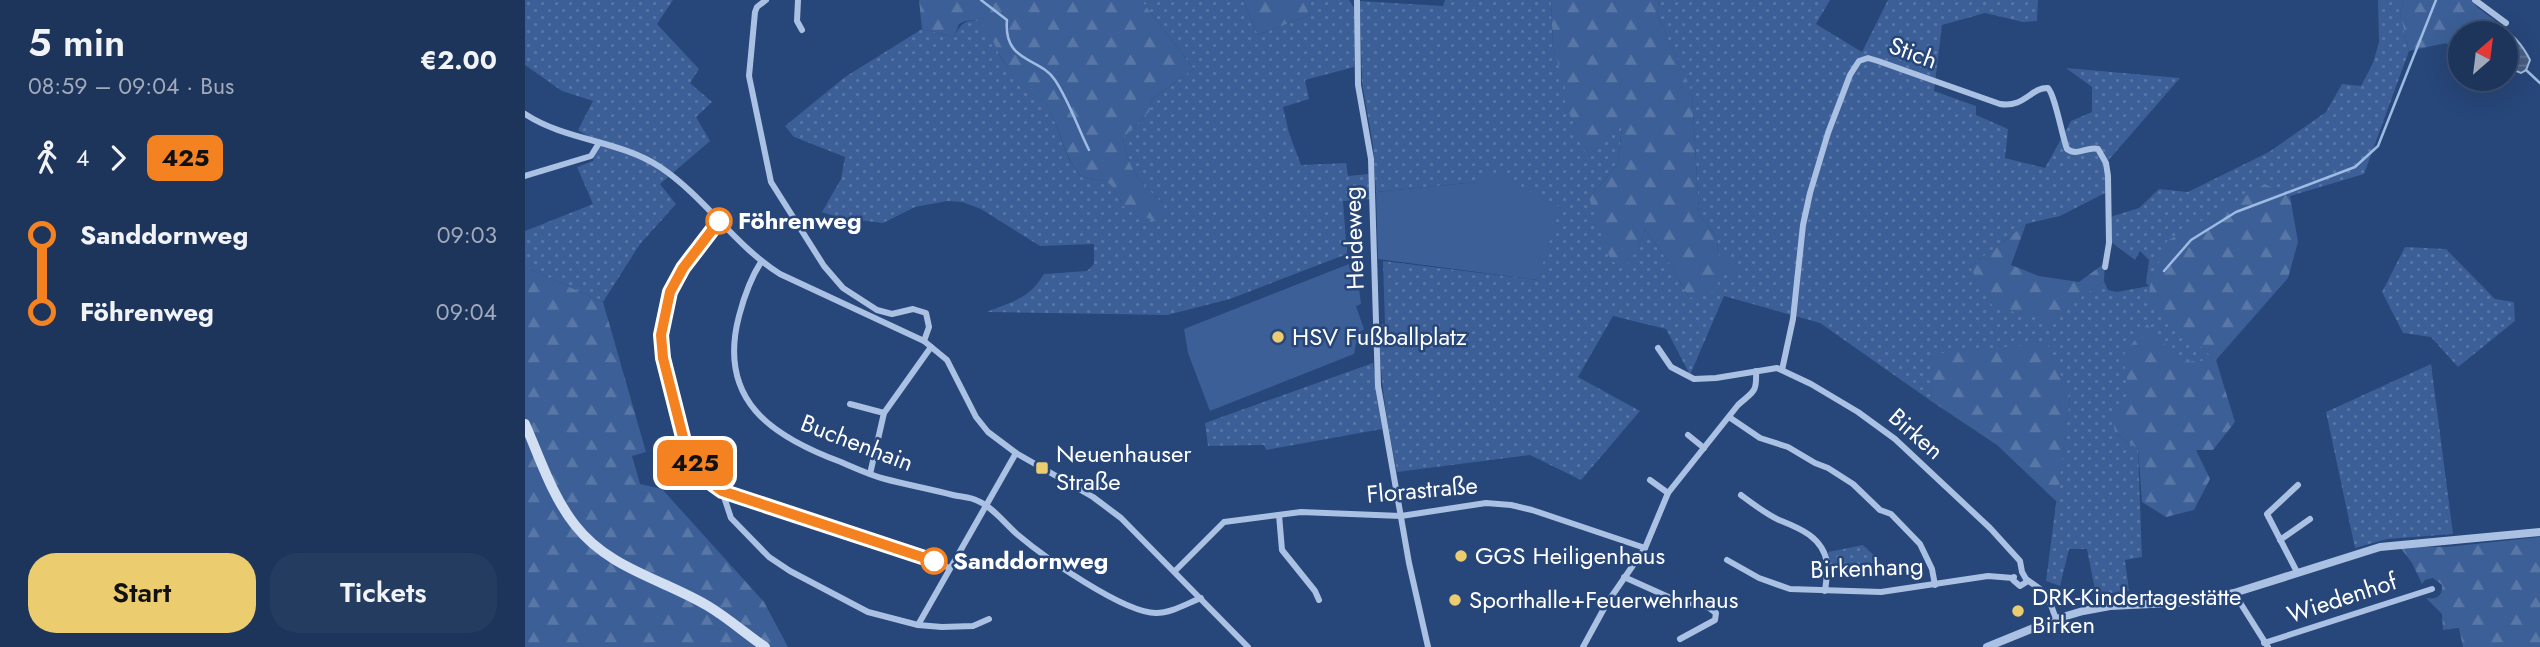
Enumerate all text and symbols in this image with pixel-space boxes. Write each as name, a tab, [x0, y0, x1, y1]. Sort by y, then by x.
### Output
text: 5 min	[28, 15, 125, 70]
north arrow	[2448, 21, 2518, 91]
map controls	[2448, 21, 2518, 91]
street label: Stich	[1884, 28, 1942, 77]
text: €2.00	[420, 41, 497, 79]
text: 08:59 – 09:04 · Bus	[28, 69, 234, 103]
icon: walk	[28, 139, 66, 177]
icon: forward	[99, 139, 137, 177]
text: 425	[161, 140, 209, 175]
text: 4	[76, 141, 89, 175]
street label: Heideweg	[1334, 186, 1373, 290]
place label: Föhrenweg	[738, 203, 862, 238]
marker: Föhrenweg	[706, 208, 732, 234]
text: Sanddornweg	[80, 216, 248, 254]
text: 09:03	[437, 218, 497, 252]
text: Föhrenweg	[80, 293, 214, 331]
text: 09:04	[436, 295, 497, 329]
place label: HSV Fußballplatz	[1292, 319, 1467, 354]
marker: HSV Fußballplatz	[1270, 329, 1286, 345]
street label: Birken	[1881, 400, 1952, 468]
street label: Buchenhain	[796, 405, 919, 480]
place label: Neuenhauser Straße	[1056, 436, 1192, 499]
line badge: 425	[655, 440, 735, 486]
text: 425	[671, 445, 719, 480]
marker: Neuenhauser Straße	[1034, 460, 1050, 476]
street label: Florastraße	[1365, 467, 1479, 512]
place label: GGS Heiligenhaus	[1475, 538, 1665, 573]
place label: Sanddornweg	[953, 543, 1108, 578]
marker: Sanddornweg	[921, 548, 947, 574]
marker: GGS Heiligenhaus	[1453, 548, 1469, 564]
street label: Birkenhang	[1810, 548, 1924, 587]
button: Start	[28, 553, 256, 633]
button: Tickets	[270, 553, 497, 633]
street label: Wiedenhof	[2282, 563, 2402, 632]
place label: DRK-Kindertagestätte Birken	[2032, 579, 2241, 642]
place label: Sporthalle+Feuerwehrhaus	[1469, 582, 1738, 617]
marker: Sporthalle+Feuerwehrhaus	[1447, 592, 1463, 608]
marker: DRK-Kindertagestätte Birken	[2010, 603, 2026, 619]

